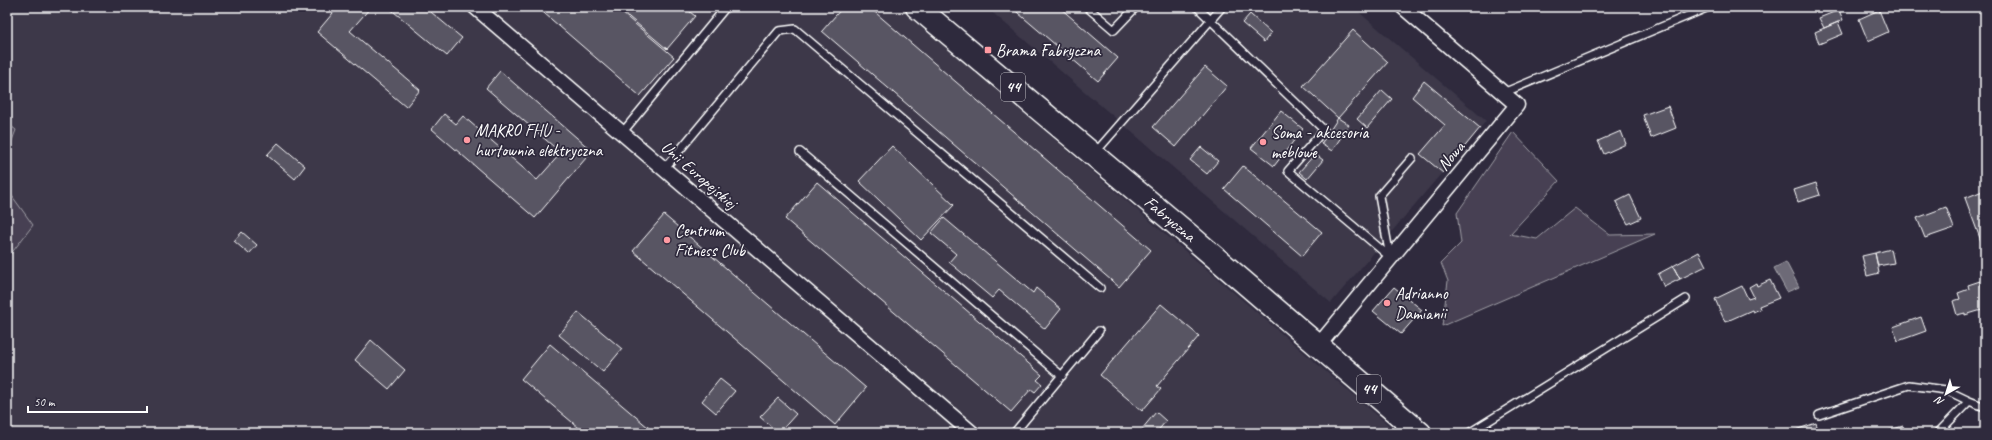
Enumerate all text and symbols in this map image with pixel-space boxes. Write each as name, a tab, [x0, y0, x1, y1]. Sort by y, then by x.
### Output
place label: Brama Fabryczna	[996, 40, 1102, 61]
marker: Brama Fabryczna	[983, 45, 993, 55]
road number: 44	[1001, 73, 1025, 101]
place label: MAKRO FHU - hurtownia elektryczna	[475, 120, 604, 161]
place label: Soma - akcesoria meblowe	[1271, 122, 1370, 163]
marker: MAKRO FHU - hurtownia elektryczna	[462, 135, 472, 145]
street label: Unii Europejskiej	[657, 136, 743, 215]
street label: Nowa	[1433, 136, 1470, 175]
marker: Soma - akcesoria meblowe	[1258, 137, 1268, 147]
street label: Fabryczna	[1140, 192, 1201, 247]
place label: Centrum Fitness Club	[675, 220, 747, 261]
marker: Centrum Fitness Club	[662, 235, 672, 245]
place label: Adrianno Damianii	[1395, 283, 1449, 324]
marker: Adrianno Damianii	[1382, 298, 1392, 308]
north arrow	[1926, 374, 1966, 414]
road number: 44	[1357, 375, 1381, 403]
scale bar	[28, 388, 147, 414]
text: N	[1931, 393, 1947, 409]
text: 50 m	[34, 394, 56, 410]

